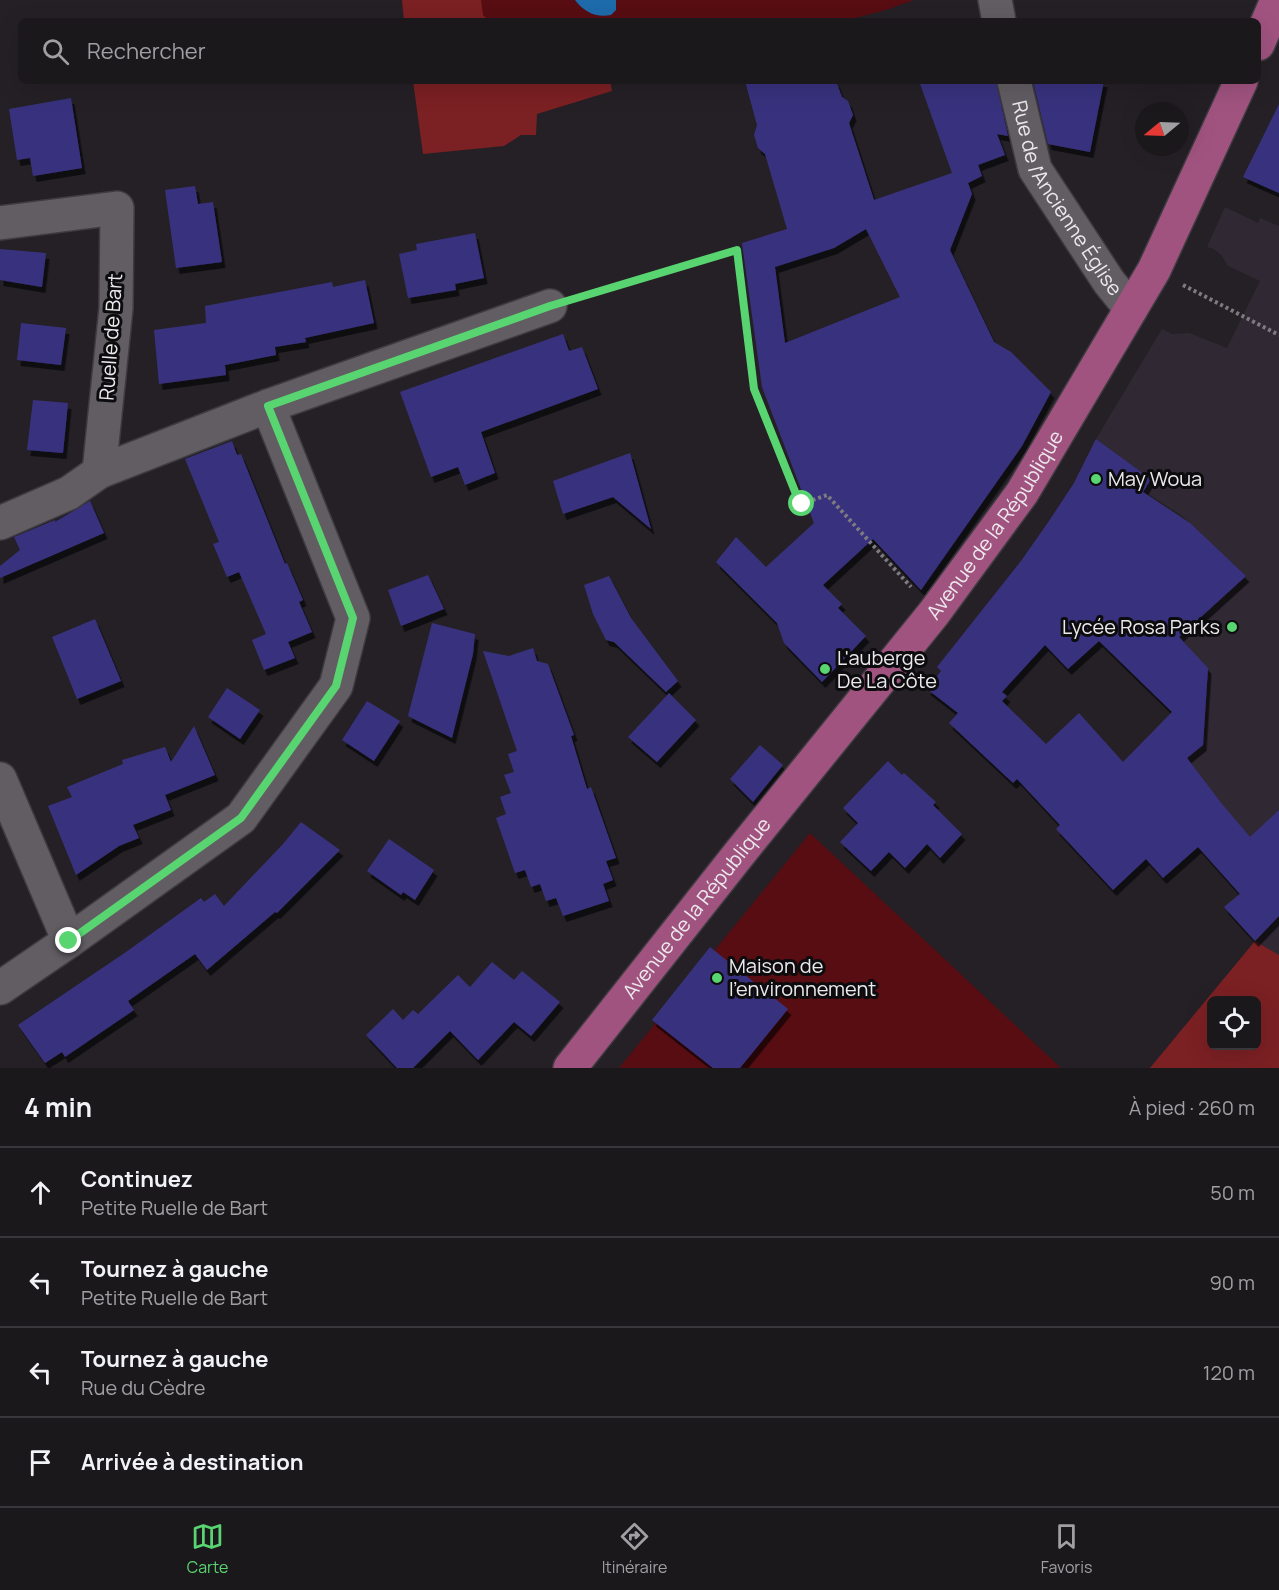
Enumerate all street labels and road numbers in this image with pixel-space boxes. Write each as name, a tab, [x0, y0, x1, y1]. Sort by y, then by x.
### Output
street label: Rue de l'Ancienne Église	[1006, 98, 1129, 301]
street label: Ruelle de Bart	[93, 273, 128, 401]
street label: Avenue de la République	[920, 425, 1069, 625]
street label: Avenue de la République	[616, 811, 776, 1004]

